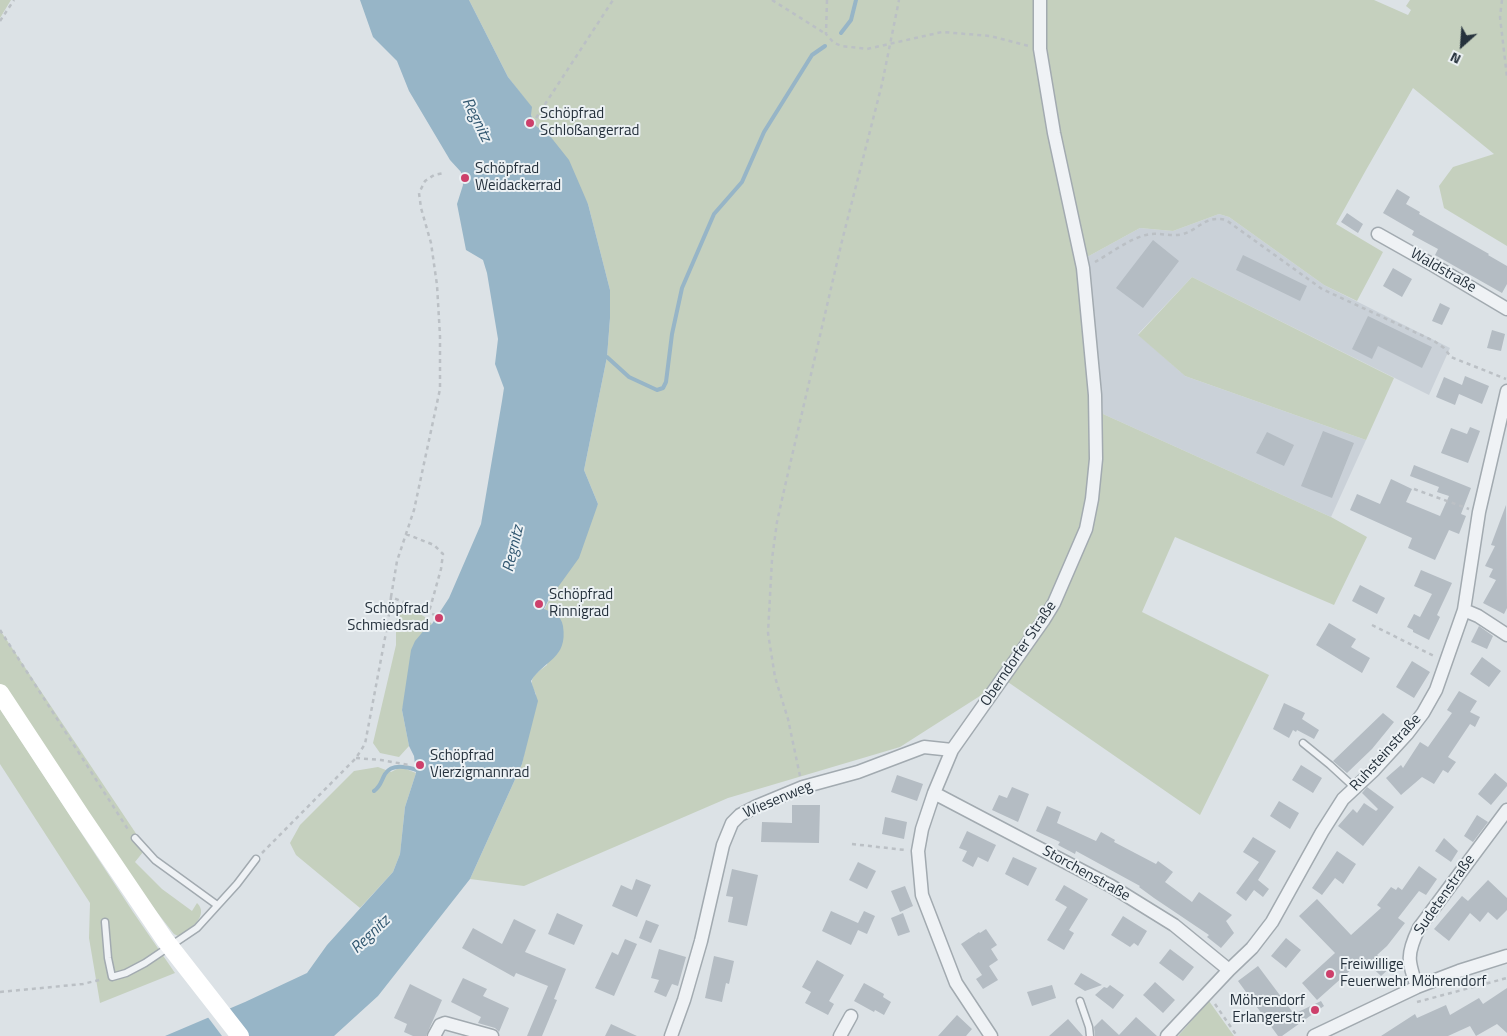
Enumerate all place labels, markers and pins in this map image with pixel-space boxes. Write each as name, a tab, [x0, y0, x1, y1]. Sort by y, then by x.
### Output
place label: Schöpfrad Schloßangerrad	[540, 105, 639, 140]
marker: Schöpfrad Schloßangerrad	[524, 117, 536, 129]
place label: Schöpfrad Weidackerrad	[475, 160, 561, 195]
marker: Schöpfrad Weidackerrad	[459, 172, 471, 184]
place label: Schöpfrad Rinnigrad	[549, 586, 613, 621]
marker: Schöpfrad Rinnigrad	[533, 598, 545, 610]
place label: Schöpfrad Schmiedsrad	[347, 600, 429, 635]
marker: Schöpfrad Schmiedsrad	[433, 612, 445, 624]
place label: Schöpfrad Vierzigmannrad	[430, 747, 529, 782]
marker: Schöpfrad Vierzigmannrad	[414, 759, 426, 771]
place label: Freiwillige Feuerwehr Möhrendorf	[1340, 956, 1487, 991]
marker: Freiwillige Feuerwehr Möhrendorf	[1324, 968, 1336, 980]
place label: Möhrendorf Erlangerstr.	[1230, 992, 1305, 1027]
marker: Möhrendorf Erlangerstr.	[1309, 1004, 1321, 1016]

